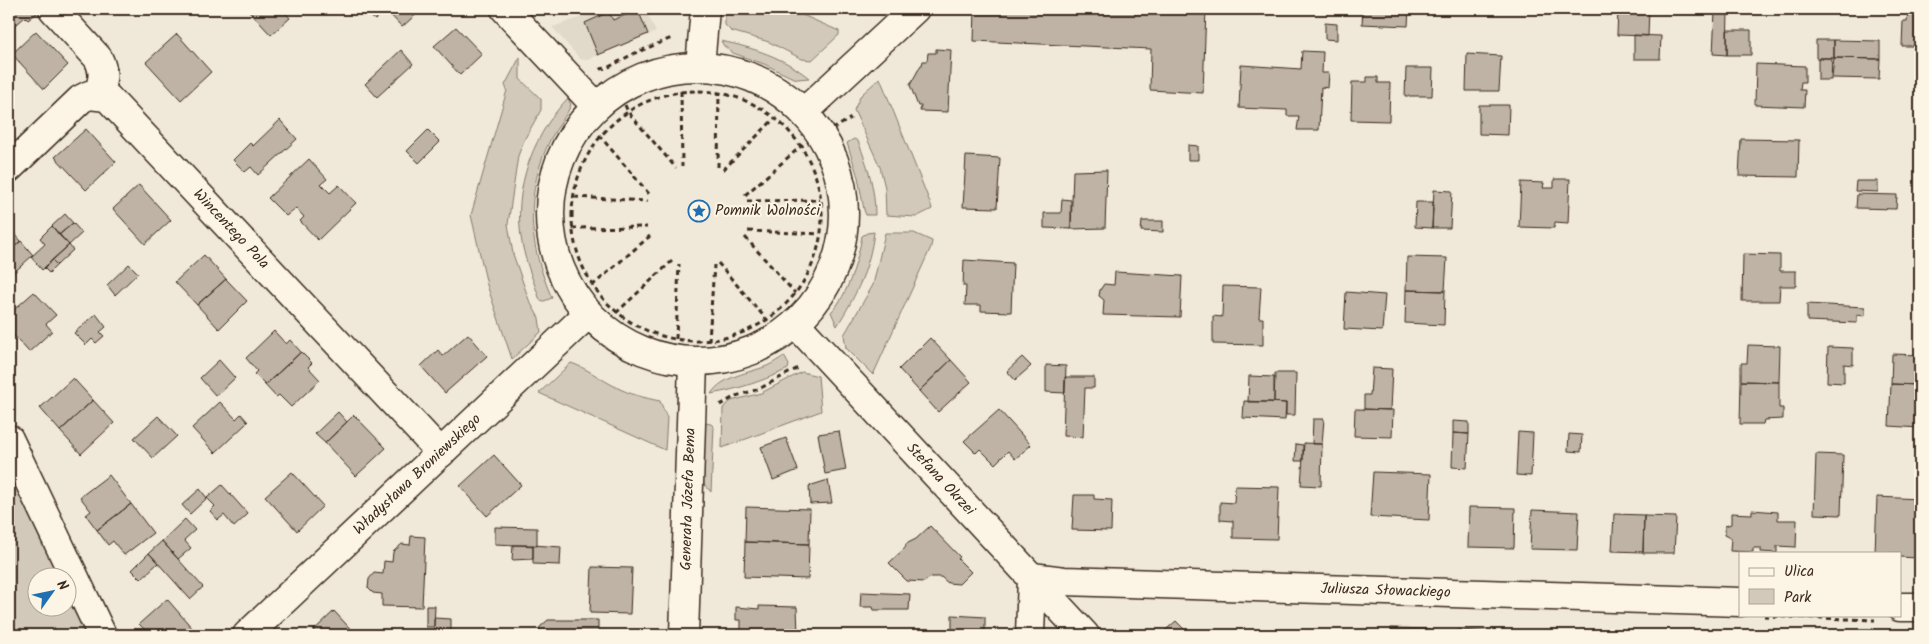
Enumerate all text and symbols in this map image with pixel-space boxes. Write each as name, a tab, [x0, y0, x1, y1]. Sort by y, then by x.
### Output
street label: Wincentego Pola	[187, 183, 275, 275]
place icon: Pomnik Wolności	[687, 199, 711, 223]
place label: Pomnik Wolności	[715, 199, 822, 223]
street label: Władysława Broniewskiego	[348, 408, 487, 541]
street label: Generała Józefa Bema	[674, 427, 703, 571]
street label: Stefana Okrzei	[900, 437, 982, 522]
legend	[1739, 552, 1902, 616]
text: Ulica	[1784, 560, 1814, 584]
north arrow	[28, 566, 78, 616]
text: N	[50, 576, 74, 595]
street label: Juliusza Słowackiego	[1320, 577, 1451, 605]
text: Park	[1784, 586, 1812, 610]

